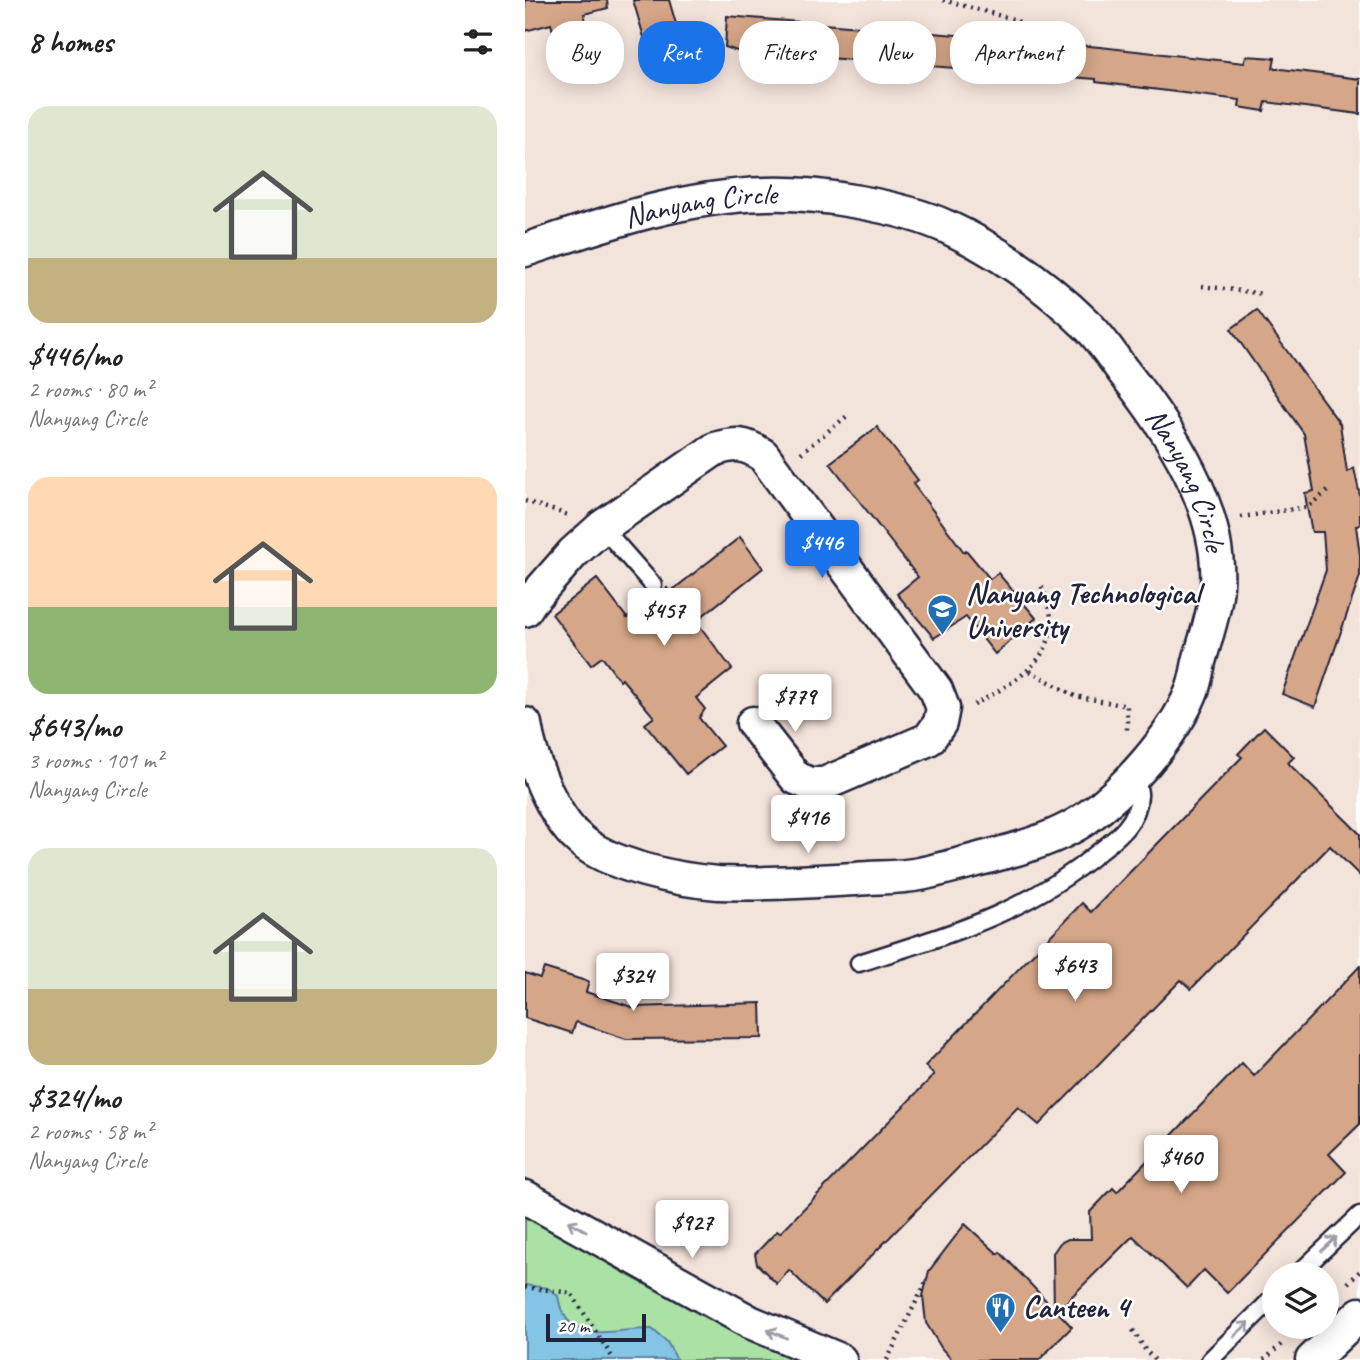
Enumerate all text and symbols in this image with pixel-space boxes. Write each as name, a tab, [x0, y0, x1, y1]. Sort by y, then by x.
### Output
chip: Buy	[546, 21, 624, 84]
chip: Rent	[638, 21, 725, 84]
chip: Filters	[739, 21, 839, 84]
chip: New	[853, 21, 936, 84]
chip: Apartment	[950, 21, 1086, 84]
text: 8 homes	[28, 23, 113, 61]
icon: filters	[459, 23, 497, 61]
icon: home	[200, 152, 326, 278]
street label: Nanyang Circle	[620, 175, 779, 236]
text: $446/mo	[28, 337, 121, 375]
text: 2 rooms · 80 m²	[28, 375, 152, 404]
street label: Nanyang Circle	[1137, 400, 1235, 556]
text: Nanyang Circle	[28, 404, 147, 433]
pin: $446	[781, 520, 863, 580]
icon: home	[200, 523, 326, 649]
text: $446	[801, 528, 843, 557]
place label: Nanyang Technological University	[966, 574, 1206, 646]
pin: $457	[623, 588, 705, 648]
school or university icon: Nanyang Technological University	[926, 593, 960, 637]
text: $457	[644, 596, 684, 625]
pin: $779	[754, 674, 836, 734]
text: $779	[775, 682, 815, 711]
text: $643/mo	[28, 708, 121, 746]
text: 3 rooms · 101 m²	[28, 746, 163, 775]
text: Nanyang Circle	[28, 775, 147, 804]
pin: $416	[767, 796, 849, 855]
text: $416	[787, 803, 829, 832]
icon: home	[200, 894, 326, 1020]
pin: $643	[1034, 944, 1116, 1003]
text: $643	[1054, 951, 1096, 980]
pin: $324	[592, 954, 674, 1013]
text: $324	[612, 961, 654, 990]
text: $324/mo	[28, 1079, 120, 1117]
text: 2 rooms · 58 m²	[28, 1117, 152, 1146]
pin: $460	[1140, 1136, 1222, 1195]
text: $460	[1160, 1143, 1202, 1172]
text: Nanyang Circle	[28, 1146, 147, 1175]
pin: $927	[651, 1200, 733, 1260]
text: $927	[671, 1208, 713, 1237]
one-way arrow	[567, 1219, 588, 1232]
one-way arrow	[1320, 1236, 1337, 1253]
map controls	[1262, 1262, 1339, 1339]
button: layers	[1262, 1262, 1339, 1339]
place label: Canteen 4	[1023, 1288, 1132, 1326]
restaurant icon: Canteen 4	[983, 1290, 1017, 1334]
scale bar	[546, 1311, 646, 1343]
text: 20 m	[557, 1314, 589, 1338]
one-way arrow	[1233, 1320, 1250, 1337]
one-way arrow	[767, 1326, 789, 1339]

